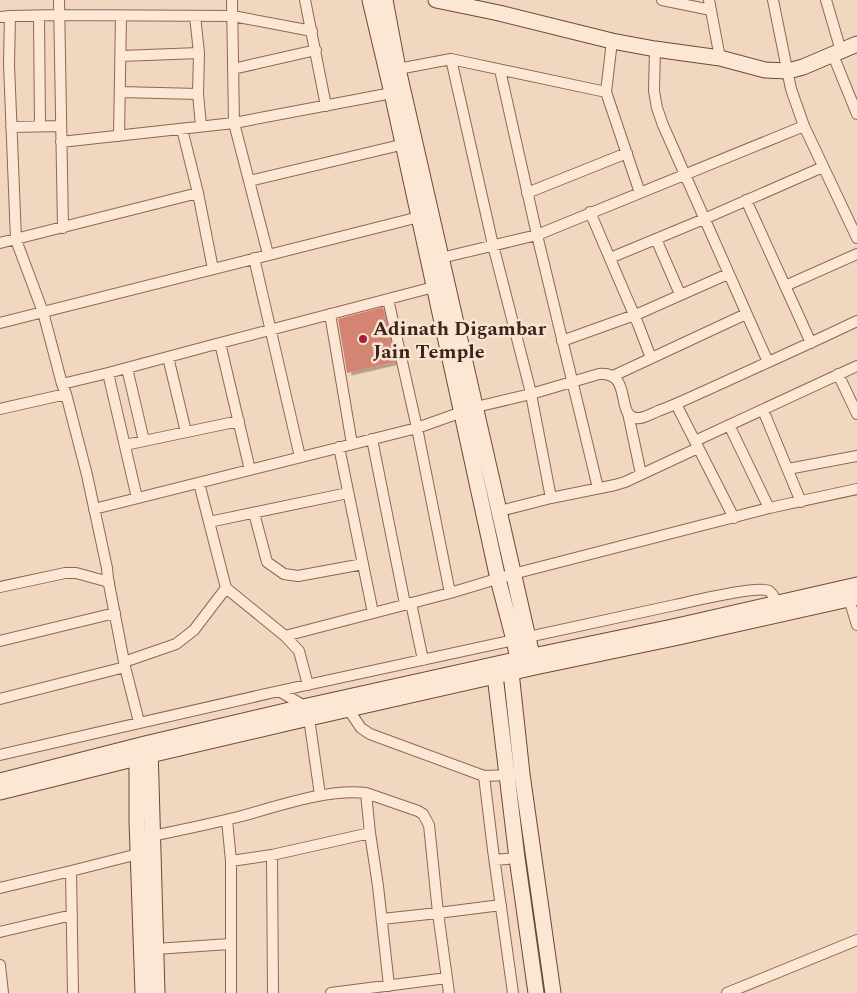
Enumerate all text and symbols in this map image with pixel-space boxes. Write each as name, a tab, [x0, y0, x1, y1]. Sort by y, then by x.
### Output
place label: Adinath Digambar Jain Temple	[373, 314, 547, 367]
marker: Adinath Digambar Jain Temple	[357, 333, 369, 345]

